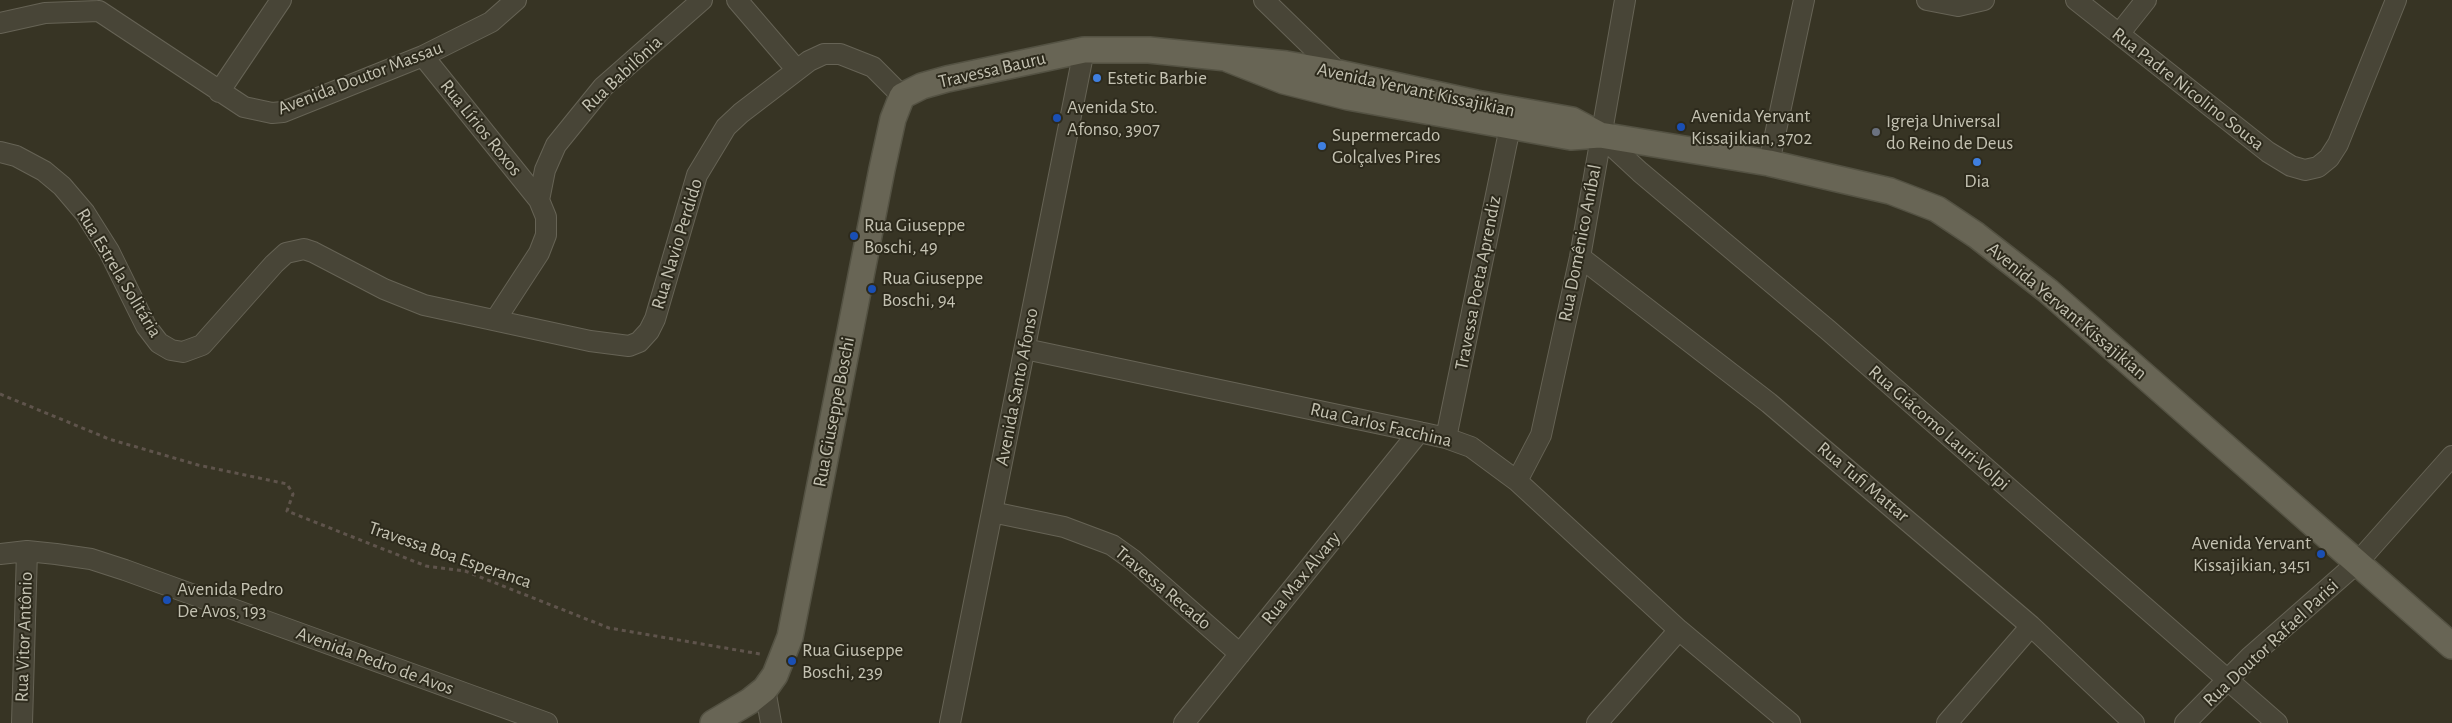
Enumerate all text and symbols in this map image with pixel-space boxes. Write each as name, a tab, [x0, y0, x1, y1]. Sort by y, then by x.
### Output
street label: Rua Padre Nicolino Sousa	[2107, 22, 2269, 156]
street label: Rua Babilônia	[577, 31, 667, 117]
street label: Avenida Doutor Massau	[274, 36, 446, 120]
street label: Travessa Bauru	[936, 47, 1048, 93]
street label: Avenida Yervant Kissajikian	[1315, 58, 1517, 122]
place label: Estetic Barbie	[1107, 67, 1207, 89]
marker: Estetic Barbie	[1091, 72, 1103, 84]
street label: Rua Lírios Roxos	[435, 75, 527, 181]
place label: Avenida Sto. Afonso, 3907	[1067, 96, 1160, 140]
place label: Avenida Yervant Kissajikian, 3702	[1691, 105, 1812, 149]
place label: Igreja Universal do Reino de Deus	[1886, 110, 2013, 154]
marker: Avenida Sto. Afonso, 3907	[1051, 112, 1063, 124]
marker: Avenida Yervant Kissajikian, 3702	[1675, 121, 1687, 133]
place label: Supermercado Golçalves Pires	[1332, 124, 1441, 168]
marker: Igreja Universal do Reino de Deus	[1870, 126, 1882, 138]
marker: Supermercado Golçalves Pires	[1316, 140, 1328, 152]
marker: Dia	[1971, 156, 1983, 168]
street label: Rua Domênico Aníbal	[1554, 162, 1606, 324]
place label: Dia	[1964, 170, 1990, 192]
street label: Rua Navio Perdido	[646, 176, 708, 312]
street label: Travessa Poeta Aprendiz	[1450, 194, 1506, 372]
street label: Rua Estrela Solitária	[71, 204, 167, 342]
place label: Rua Giuseppe Boschi, 49	[864, 214, 965, 258]
marker: Rua Giuseppe Boschi, 49	[848, 230, 860, 242]
street label: Avenida Yervant Kissajikian	[1982, 237, 2152, 385]
place label: Rua Giuseppe Boschi, 94	[882, 267, 983, 311]
marker: Rua Giuseppe Boschi, 94	[866, 283, 878, 295]
street label: Avenida Santo Afonso	[991, 306, 1043, 468]
street label: Rua Giuseppe Boschi	[808, 335, 860, 489]
street label: Rua Giácomo Lauri-Volpi	[1864, 360, 2014, 496]
street label: Rua Carlos Facchina	[1308, 398, 1454, 452]
street label: Rua Tufi Mattar	[1812, 437, 1914, 527]
street label: Travessa Boa Esperanca	[365, 516, 535, 594]
street label: Rua Max Alvary	[1257, 527, 1345, 629]
place label: Avenida Yervant Kissajikian, 3451	[2192, 532, 2311, 576]
street label: Travessa Recado	[1110, 541, 1216, 635]
marker: Avenida Yervant Kissajikian, 3451	[2315, 548, 2327, 560]
street label: Rua Vitor Antônio	[10, 571, 38, 703]
street label: Rua Doutor Rafael Parisi	[2198, 574, 2344, 712]
place label: Avenida Pedro De Avos, 193	[177, 578, 283, 622]
marker: Avenida Pedro De Avos, 193	[161, 594, 173, 606]
street label: Avenida Pedro de Avos	[293, 622, 457, 700]
place label: Rua Giuseppe Boschi, 239	[802, 639, 903, 683]
marker: Rua Giuseppe Boschi, 239	[786, 655, 798, 667]

